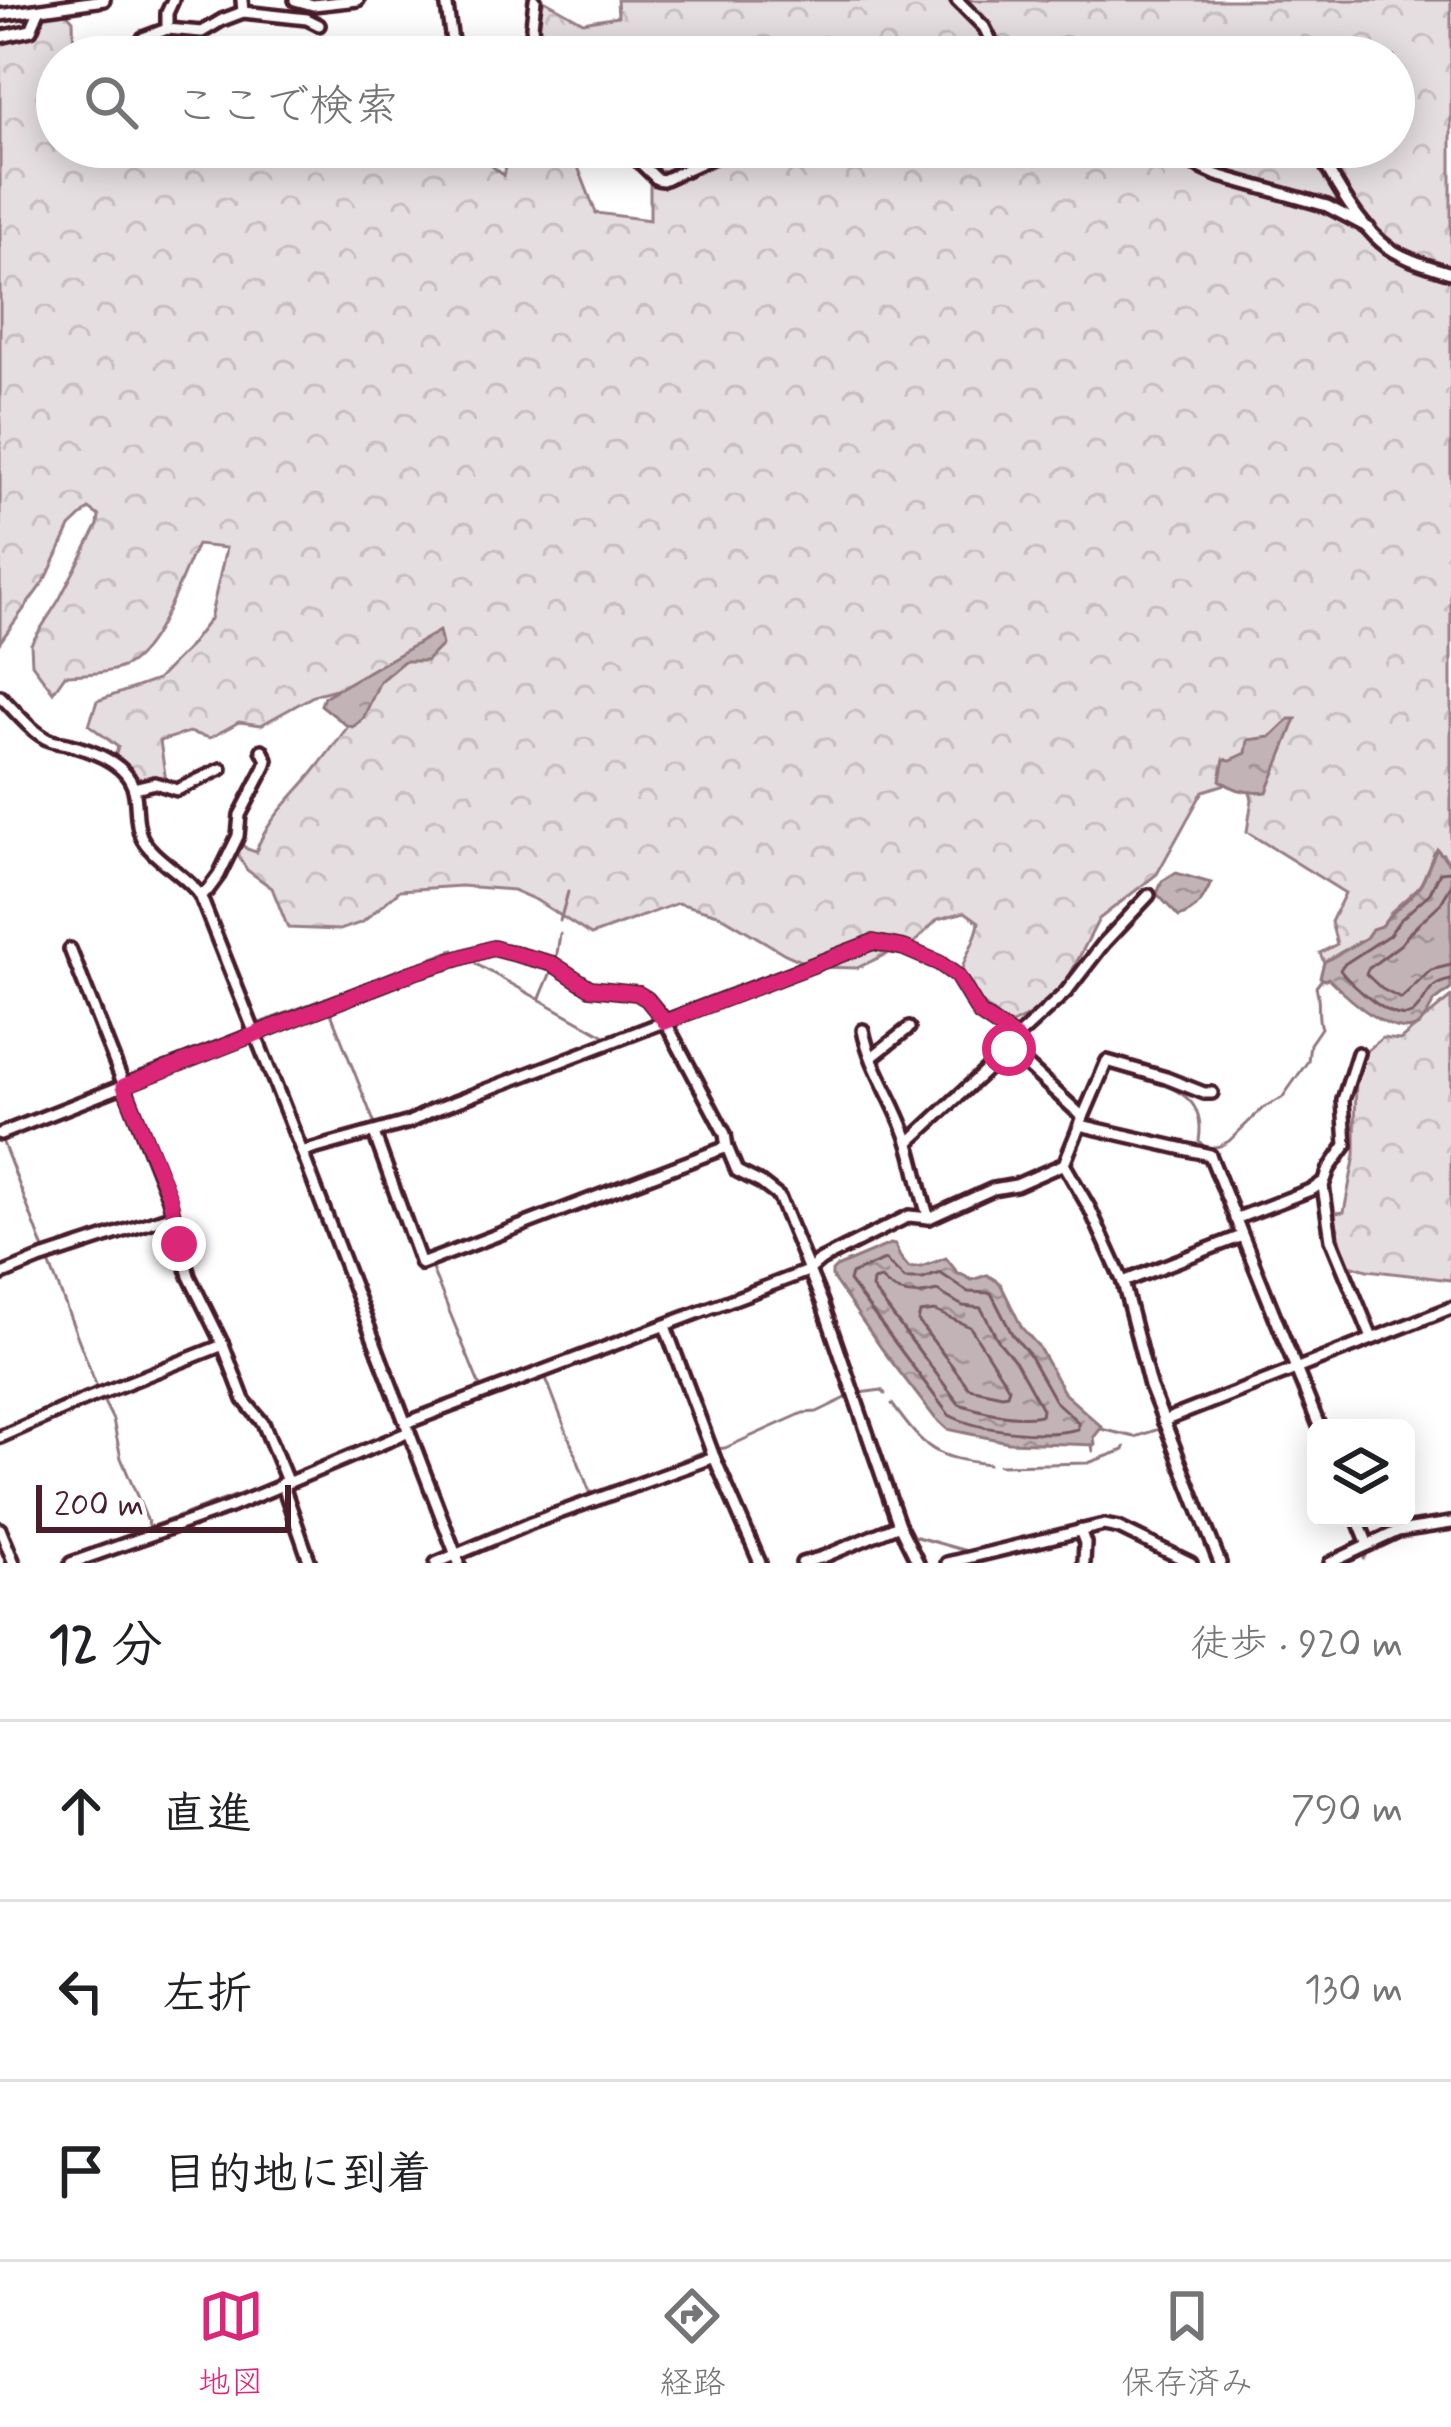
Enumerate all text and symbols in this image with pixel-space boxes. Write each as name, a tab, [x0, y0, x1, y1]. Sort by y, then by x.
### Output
search box	[36, 36, 1415, 168]
icon: search	[78, 69, 144, 135]
text: ここで検索	[174, 78, 399, 137]
route start	[982, 1022, 1036, 1076]
route end	[152, 1217, 206, 1271]
map controls	[1307, 1419, 1415, 1527]
button: layers	[1307, 1419, 1415, 1527]
scale bar	[36, 1479, 291, 1532]
text: 200 m	[54, 1484, 144, 1528]
text: 12 分	[48, 1614, 163, 1680]
text: 徒歩 · 920 m	[1190, 1620, 1403, 1671]
icon: ahead	[48, 1778, 114, 1844]
text: 790 m	[1291, 1785, 1403, 1836]
text: 直進	[162, 1786, 252, 1845]
icon: left	[48, 1958, 114, 2024]
text: 130 m	[1304, 1965, 1403, 2016]
text: 左折	[162, 1966, 252, 2025]
icon: arrive	[48, 2138, 114, 2204]
text: 目的地に到着	[162, 2146, 432, 2205]
tab: 地図	[198, 2283, 264, 2406]
tab: 経路	[659, 2283, 725, 2406]
tab: 保存済み	[1121, 2283, 1253, 2406]

